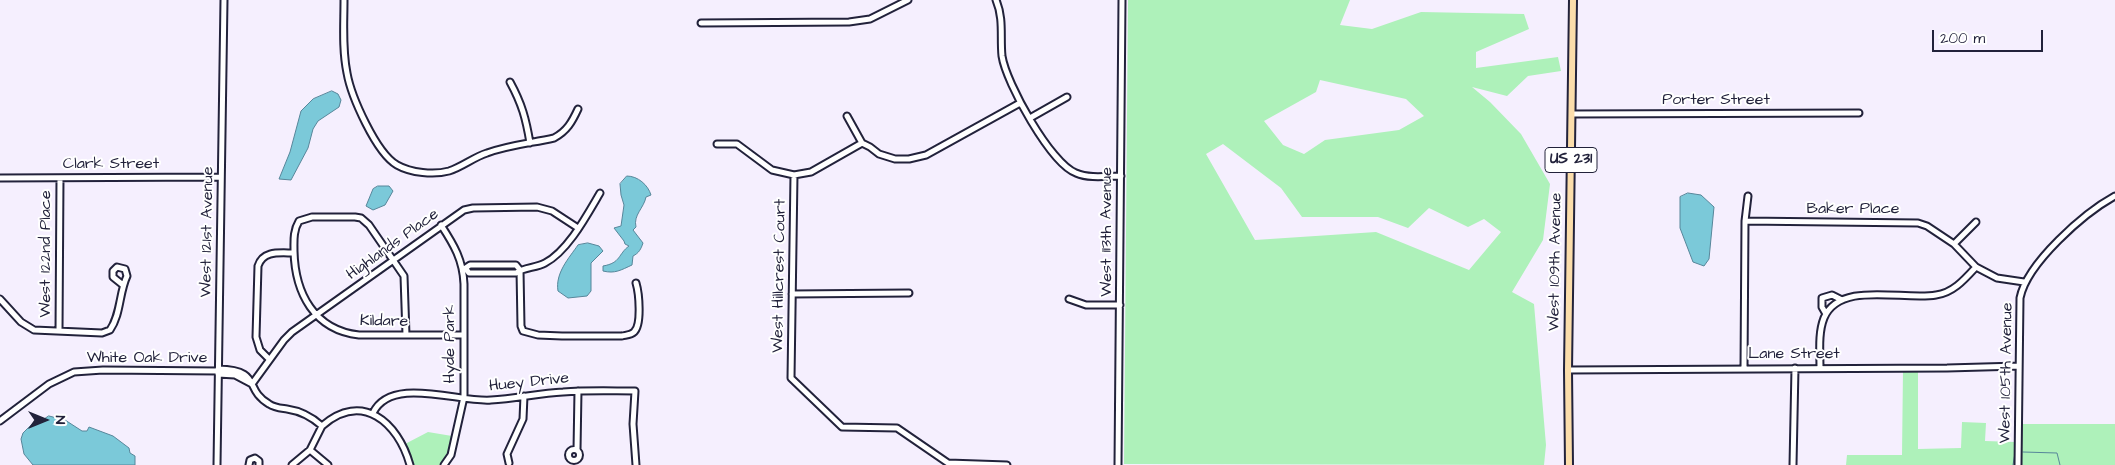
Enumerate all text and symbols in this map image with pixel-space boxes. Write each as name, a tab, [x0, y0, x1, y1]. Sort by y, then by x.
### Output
scale bar	[1935, 20, 2046, 52]
text: 200 m	[1940, 28, 1985, 49]
street label: Porter Street	[1662, 91, 1770, 111]
road number: US 231	[1545, 148, 1597, 172]
street label: Clark Street	[63, 155, 159, 175]
street label: West 121st Avenue	[197, 166, 219, 298]
street label: West 113th Avenue	[1098, 167, 1118, 297]
street label: West 122nd Place	[37, 190, 57, 318]
street label: West 109th Avenue	[1545, 193, 1567, 331]
street label: West Hillcrest Court	[769, 199, 791, 353]
street label: Baker Place	[1807, 200, 1899, 220]
street label: Highlands Place	[343, 205, 443, 285]
street label: West 105th Avenue	[1996, 302, 2018, 444]
street label: Hyde Park	[441, 305, 461, 383]
street label: Kildare	[360, 312, 408, 332]
street label: Lane Street	[1748, 345, 1840, 365]
street label: White Oak Drive	[87, 349, 207, 369]
street label: Huey Drive	[488, 369, 570, 397]
north arrow	[20, 395, 70, 445]
text: N	[50, 416, 70, 424]

